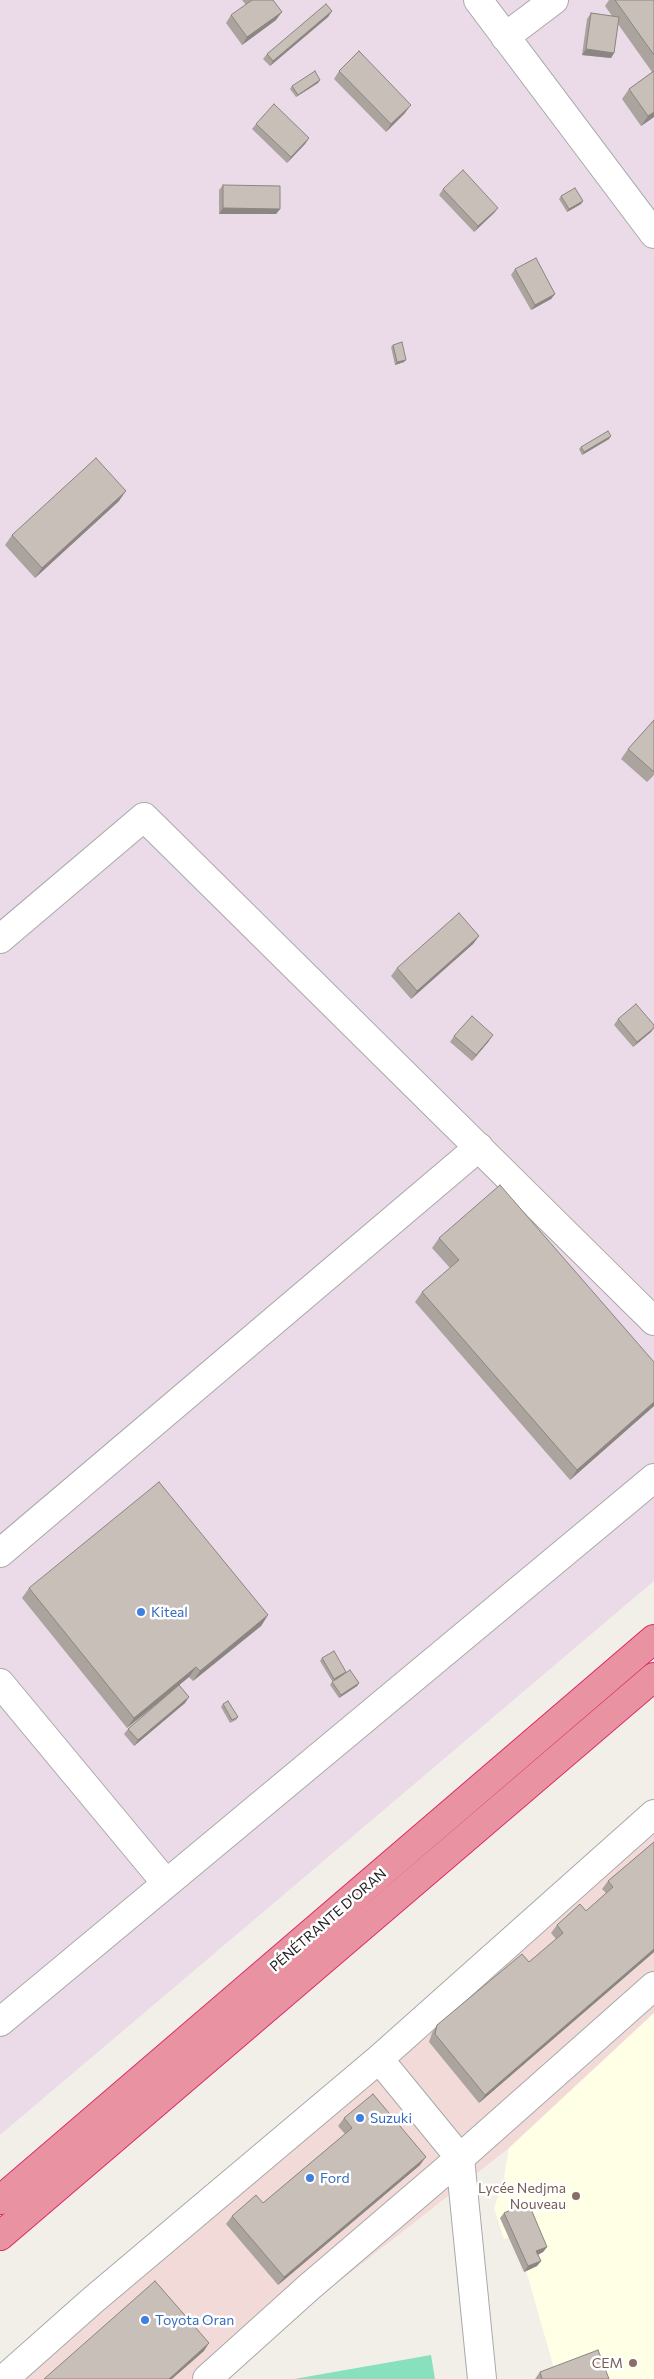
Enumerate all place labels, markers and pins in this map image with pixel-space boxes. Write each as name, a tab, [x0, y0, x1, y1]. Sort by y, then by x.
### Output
place label: Kiteal	[151, 1604, 188, 1620]
marker: Kiteal	[135, 1606, 147, 1618]
place label: Suzuki	[370, 2110, 412, 2126]
marker: Suzuki	[354, 2112, 366, 2124]
place label: Ford	[320, 2170, 350, 2186]
marker: Ford	[304, 2172, 316, 2184]
place label: Lycée Nedjma Nouveau	[478, 2180, 566, 2212]
marker: Lycée Nedjma Nouveau	[570, 2190, 582, 2202]
place label: Toyota Oran	[155, 2312, 234, 2328]
marker: Toyota Oran	[139, 2314, 151, 2326]
place label: CEM	[592, 2355, 623, 2371]
marker: CEM	[627, 2357, 639, 2369]

